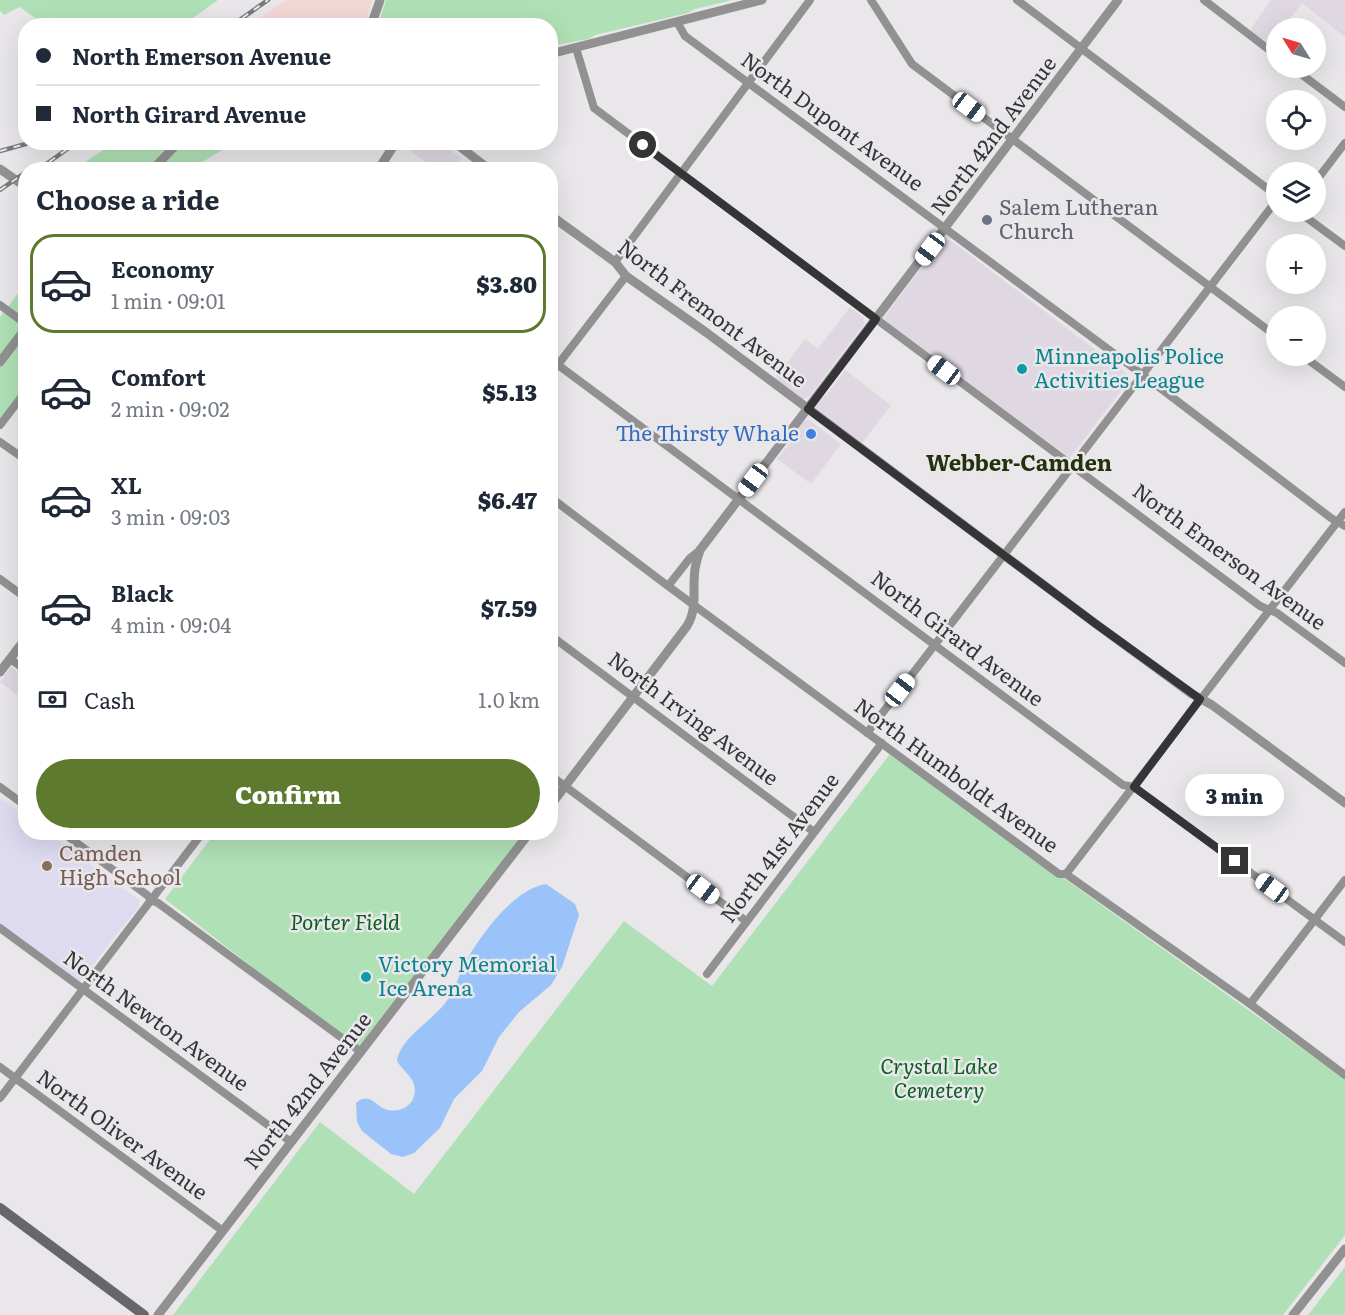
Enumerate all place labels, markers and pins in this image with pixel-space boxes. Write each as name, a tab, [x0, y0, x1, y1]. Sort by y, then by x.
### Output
place label: Salem Lutheran Church	[999, 190, 1158, 245]
marker: Salem Lutheran Church	[980, 213, 994, 227]
place label: Minneapolis Police Activities League	[1034, 339, 1224, 394]
marker: Minneapolis Police Activities League	[1015, 362, 1029, 376]
place label: The Thirsty Whale	[615, 416, 799, 447]
marker: The Thirsty Whale	[804, 427, 818, 441]
place label: Camden High School	[59, 836, 181, 891]
marker: Camden High School	[40, 859, 54, 873]
place label: Victory Memorial Ice Arena	[378, 947, 556, 1002]
marker: Victory Memorial Ice Arena	[359, 970, 373, 984]

